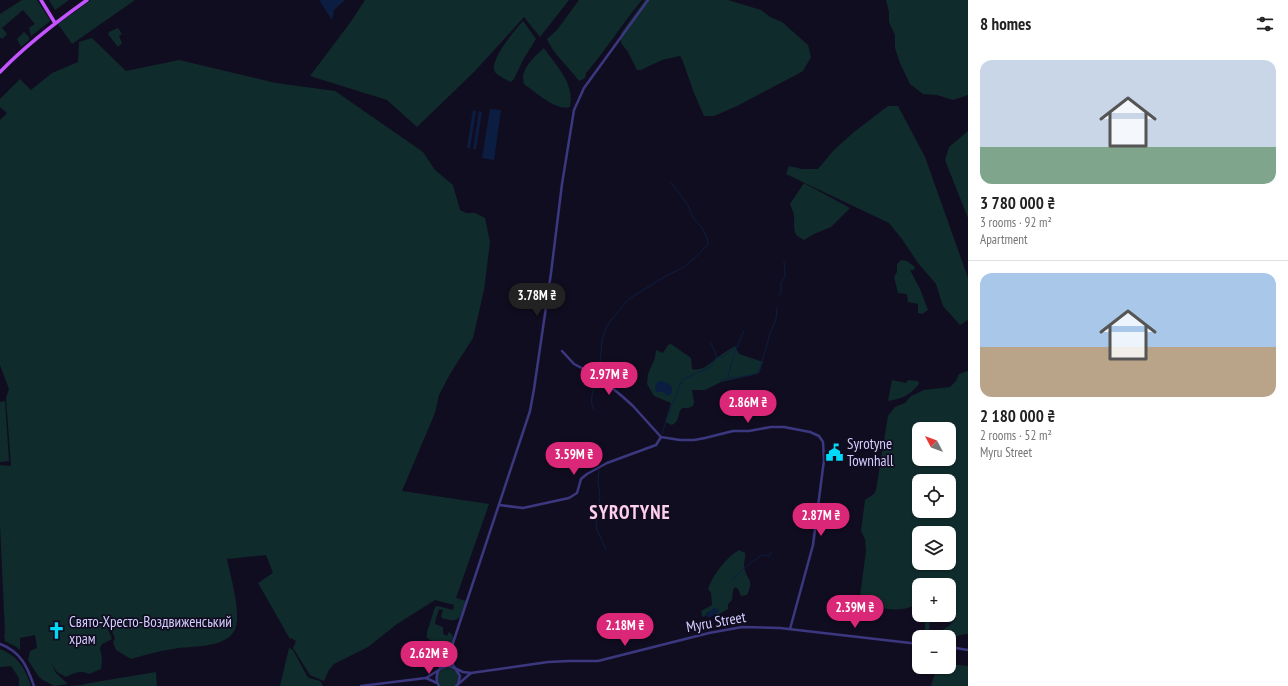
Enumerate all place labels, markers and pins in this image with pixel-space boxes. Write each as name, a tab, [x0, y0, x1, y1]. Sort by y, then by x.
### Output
pin: 3.78M ₴	[500, 283, 574, 317]
pin: 2.97M ₴	[572, 362, 646, 396]
pin: 2.86M ₴	[711, 390, 785, 424]
place label: Syrotyne Townhall	[847, 434, 894, 470]
pin: 3.59M ₴	[537, 442, 611, 476]
public building icon: Syrotyne Townhall	[824, 443, 844, 463]
pin: 2.87M ₴	[784, 503, 858, 537]
pin: 2.39M ₴	[818, 595, 892, 629]
place label: Свято-Хресто-Воздвиженський храм	[69, 612, 232, 648]
pin: 2.18M ₴	[588, 613, 662, 647]
church icon: Свято-Хресто-Воздвиженський храм	[46, 621, 66, 641]
pin: 2.62M ₴	[392, 641, 466, 675]

